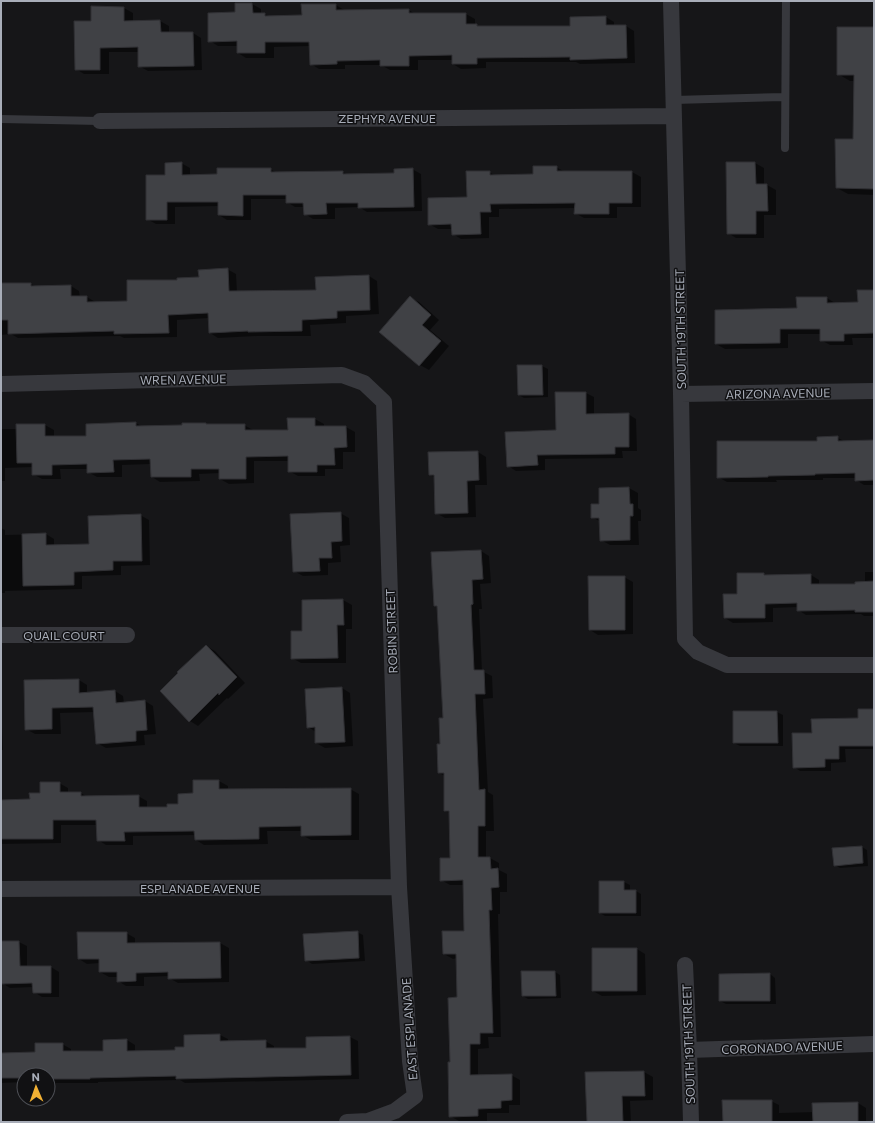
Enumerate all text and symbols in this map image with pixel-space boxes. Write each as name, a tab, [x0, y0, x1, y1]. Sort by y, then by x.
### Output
street label: ZEPHYR AVENUE	[338, 111, 436, 125]
street label: SOUTH 19TH STREET	[672, 269, 688, 389]
street label: WREN AVENUE	[140, 371, 226, 387]
street label: ARIZONA AVENUE	[726, 385, 830, 401]
street label: ROBIN STREET	[383, 588, 399, 674]
street label: QUAIL COURT	[23, 628, 105, 642]
street label: ESPLANADE AVENUE	[140, 881, 260, 895]
street label: EAST ESPLANADE	[398, 977, 420, 1081]
street label: SOUTH 19TH STREET	[679, 983, 697, 1104]
street label: CORONADO AVENUE	[721, 1038, 843, 1056]
north arrow	[16, 1067, 56, 1107]
text: N	[31, 1070, 40, 1083]

